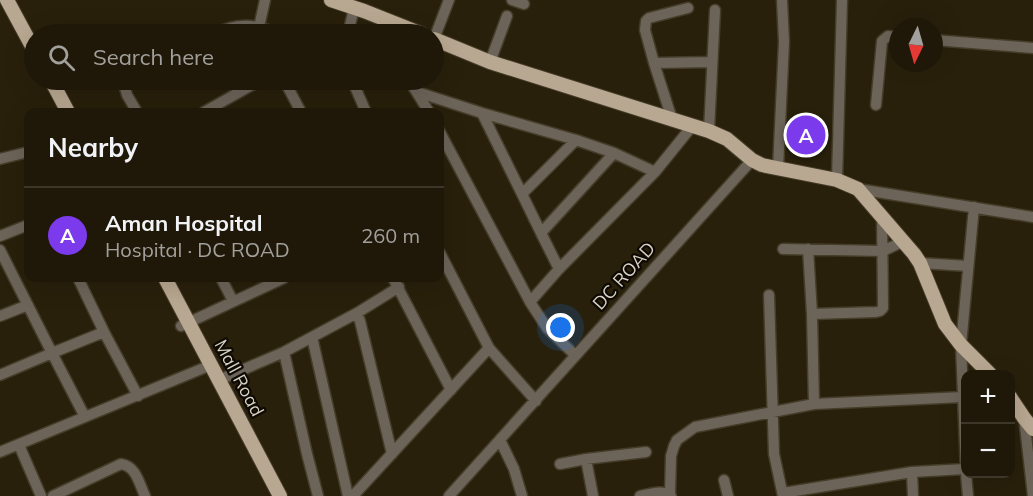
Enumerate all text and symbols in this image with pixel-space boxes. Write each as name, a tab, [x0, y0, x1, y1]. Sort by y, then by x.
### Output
north arrow	[889, 18, 943, 72]
search box	[24, 24, 444, 90]
icon: search	[45, 41, 78, 74]
text: Search here	[93, 43, 214, 71]
pin: A	[786, 112, 826, 158]
text: Nearby	[48, 131, 138, 164]
text: Aman Hospital	[105, 209, 262, 237]
text: A	[60, 223, 75, 248]
text: 260 m	[361, 223, 420, 248]
text: Hospital · DC ROAD	[105, 237, 290, 262]
street label: DC ROAD	[587, 237, 660, 314]
your location	[546, 313, 575, 342]
street label: Mall Road	[210, 335, 269, 420]
map controls	[961, 370, 1015, 478]
button: +	[961, 370, 1015, 424]
button: −	[961, 424, 1015, 478]

